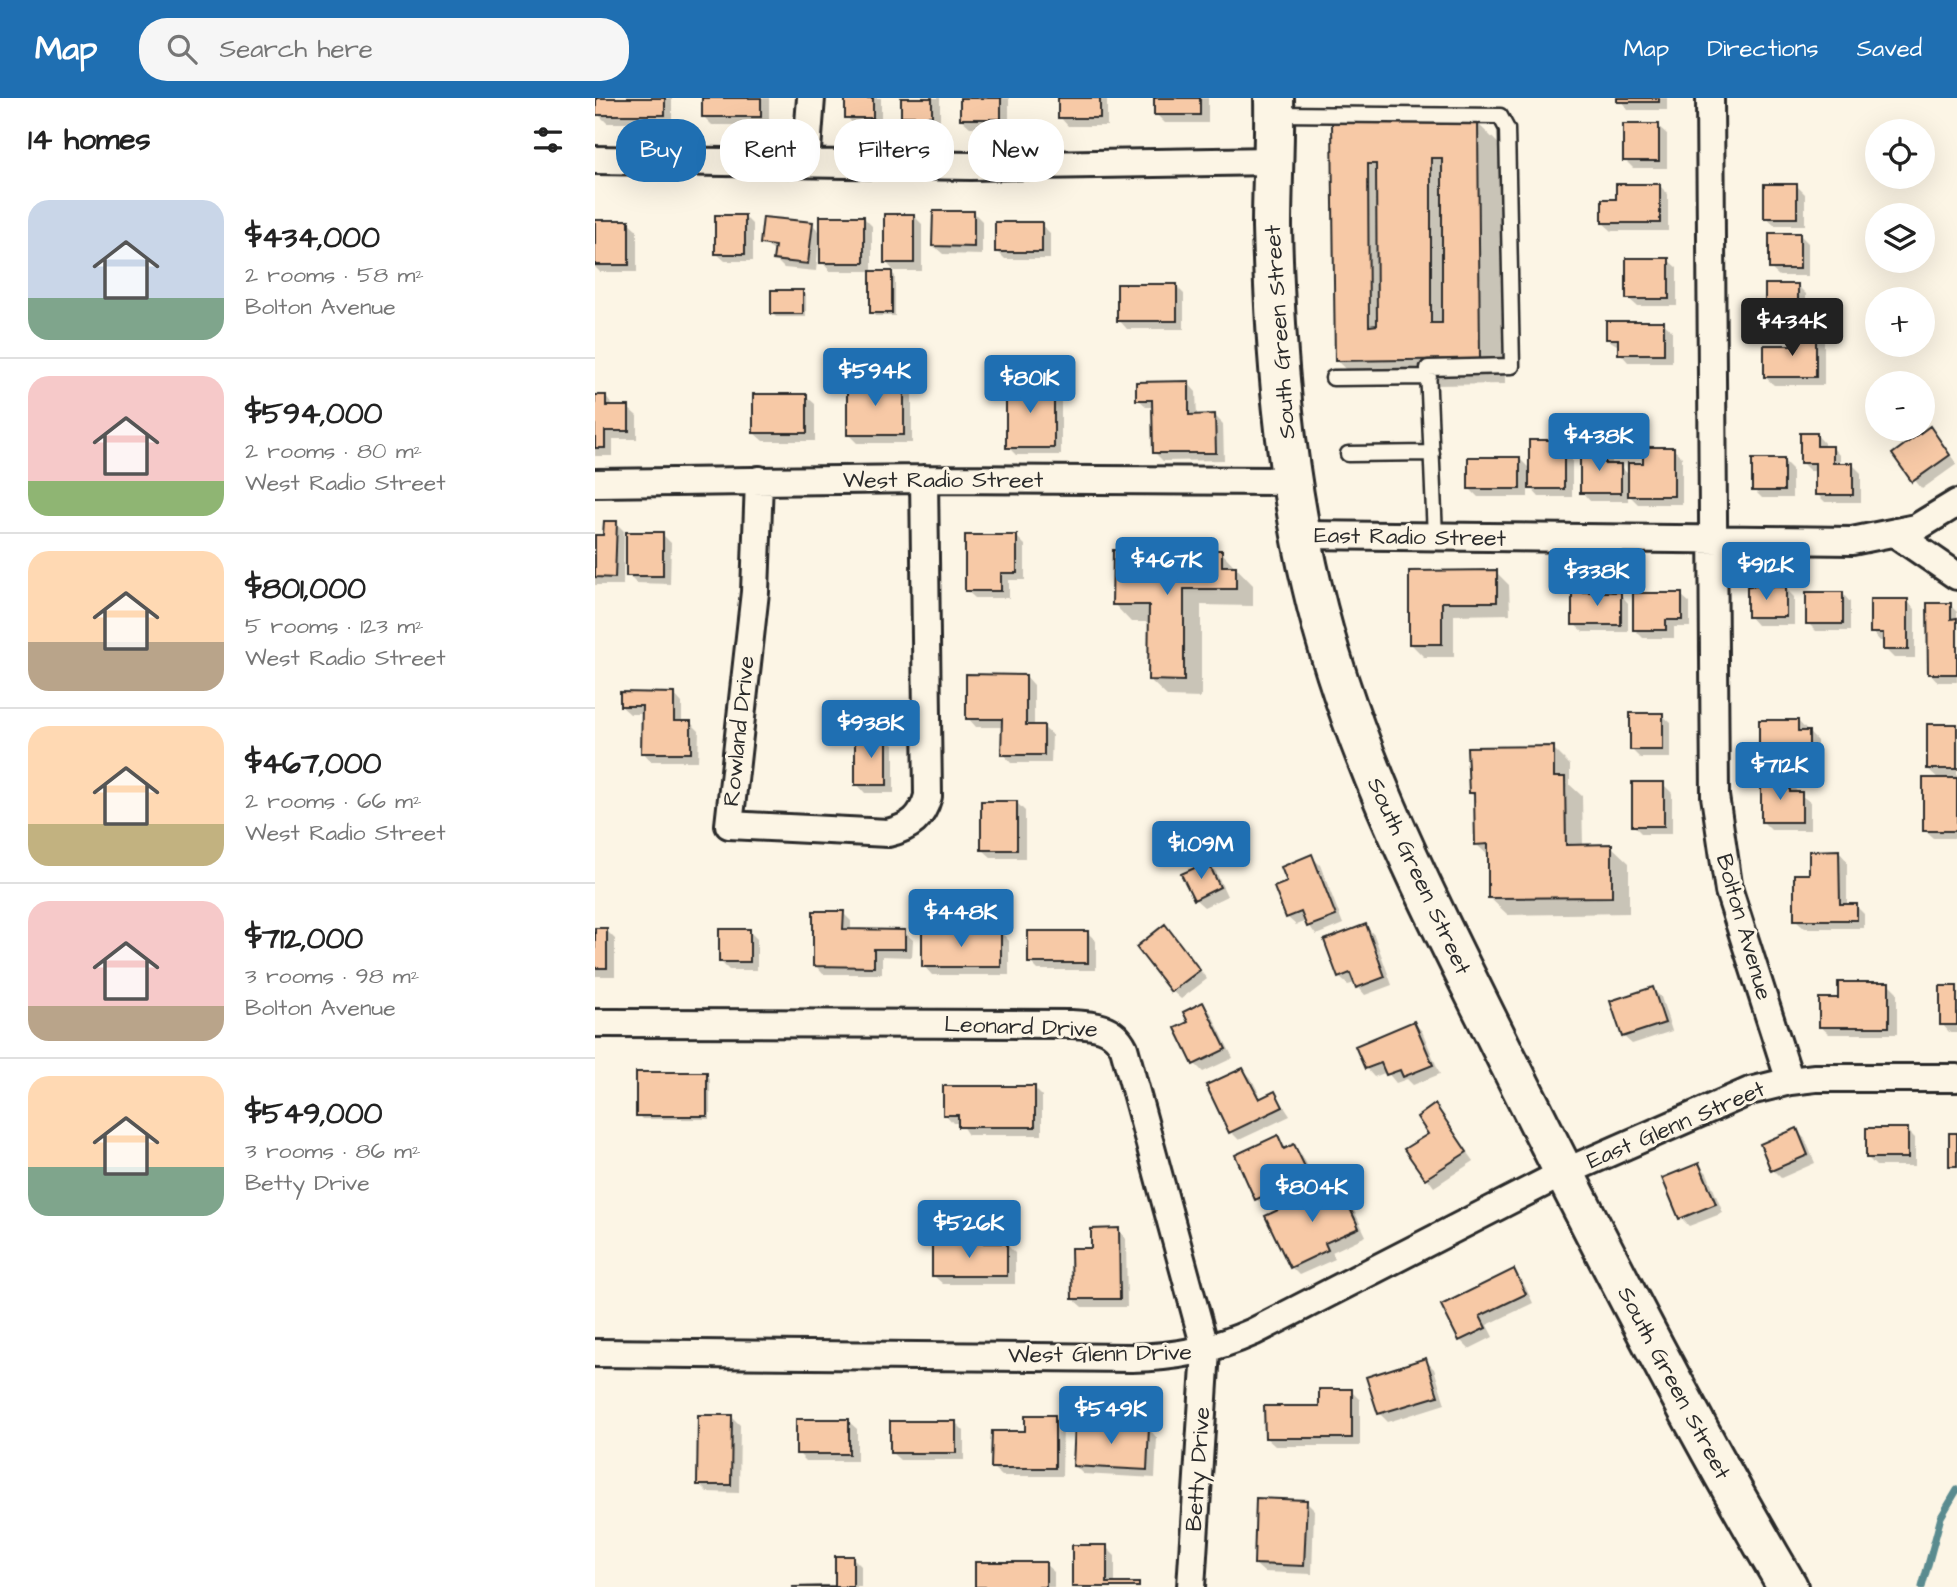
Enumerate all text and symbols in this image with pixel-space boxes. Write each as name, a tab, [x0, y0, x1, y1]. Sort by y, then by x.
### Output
search box	[139, 18, 629, 81]
text: Map	[35, 26, 97, 72]
icon: search	[163, 30, 201, 68]
text: Search here	[219, 31, 373, 67]
text: Map	[1624, 32, 1669, 66]
text: Directions	[1707, 32, 1819, 66]
text: Saved	[1857, 32, 1922, 66]
text: 14 homes	[28, 119, 151, 161]
chip: Buy	[616, 119, 706, 182]
chip: Rent	[720, 119, 820, 182]
chip: Filters	[834, 119, 954, 182]
chip: New	[968, 119, 1064, 182]
map controls	[1865, 119, 1935, 441]
button: locate	[1865, 119, 1935, 189]
icon: filters	[529, 121, 567, 159]
button: layers	[1865, 203, 1935, 273]
text: $434,000	[245, 217, 380, 259]
street label: South Green Street	[1257, 223, 1303, 440]
icon: home	[84, 228, 168, 312]
text: 2 rooms · 58 m²	[245, 259, 424, 291]
button: +	[1865, 287, 1935, 357]
text: Bolton Avenue	[245, 291, 396, 323]
pin: $434K	[1743, 299, 1841, 358]
text: $434K	[1757, 305, 1827, 337]
pin: $594K	[826, 348, 924, 408]
text: $594K	[839, 355, 911, 387]
pin: $801K	[981, 356, 1079, 415]
text: $801K	[1000, 362, 1060, 394]
button: −	[1865, 371, 1935, 441]
text: $594,000	[245, 393, 383, 435]
icon: home	[84, 404, 168, 488]
pin: $438K	[1550, 414, 1648, 473]
text: $438K	[1565, 420, 1634, 452]
text: 2 rooms · 80 m²	[245, 435, 422, 467]
street label: West Radio Street	[843, 464, 1044, 496]
text: West Radio Street	[245, 467, 446, 499]
street label: East Radio Street	[1314, 519, 1507, 555]
pin: $467K	[1118, 538, 1216, 597]
pin: $912K	[1717, 542, 1815, 602]
text: $467K	[1132, 544, 1202, 576]
pin: $338K	[1548, 548, 1646, 608]
text: $912K	[1738, 549, 1794, 581]
text: $338K	[1564, 555, 1630, 587]
text: $801,000	[245, 568, 366, 610]
icon: home	[84, 579, 168, 663]
text: 5 rooms · 123 m²	[245, 610, 424, 642]
text: West Radio Street	[245, 642, 446, 674]
street label: Rowland Drive	[715, 654, 763, 808]
pin: $938K	[822, 700, 920, 760]
text: $938K	[838, 707, 904, 739]
pin: $712K	[1731, 742, 1829, 802]
text: $467,000	[245, 743, 382, 785]
text: $712K	[1752, 749, 1808, 781]
icon: home	[84, 754, 168, 838]
street label: South Green Street	[1359, 772, 1479, 981]
text: 2 rooms · 66 m²	[245, 785, 422, 817]
text: West Radio Street	[245, 817, 446, 849]
pin: $1.09M	[1144, 822, 1258, 881]
text: $1.09M	[1168, 828, 1234, 860]
street label: Bolton Avenue	[1708, 850, 1780, 1004]
pin: $448K	[912, 890, 1010, 949]
text: $448K	[925, 896, 997, 928]
text: $712,000	[245, 918, 363, 960]
icon: home	[84, 929, 168, 1013]
text: 3 rooms · 98 m²	[245, 960, 419, 992]
text: Bolton Avenue	[245, 992, 396, 1024]
street label: Leonard Drive	[944, 1008, 1098, 1046]
street label: East Glenn Street	[1582, 1073, 1771, 1177]
text: $549,000	[245, 1093, 383, 1135]
icon: home	[84, 1104, 168, 1188]
text: 3 rooms · 86 m²	[245, 1135, 421, 1167]
pin: $804K	[1263, 1164, 1361, 1224]
text: Betty Drive	[245, 1167, 370, 1199]
text: $804K	[1276, 1171, 1348, 1203]
pin: $526K	[920, 1200, 1018, 1260]
text: $526K	[934, 1207, 1004, 1239]
street label: South Green Street	[1610, 1281, 1739, 1486]
street label: West Glenn Drive	[1008, 1336, 1192, 1372]
pin: $549K	[1062, 1386, 1160, 1446]
text: $549K	[1075, 1393, 1147, 1425]
street label: Betty Drive	[1178, 1406, 1219, 1532]

